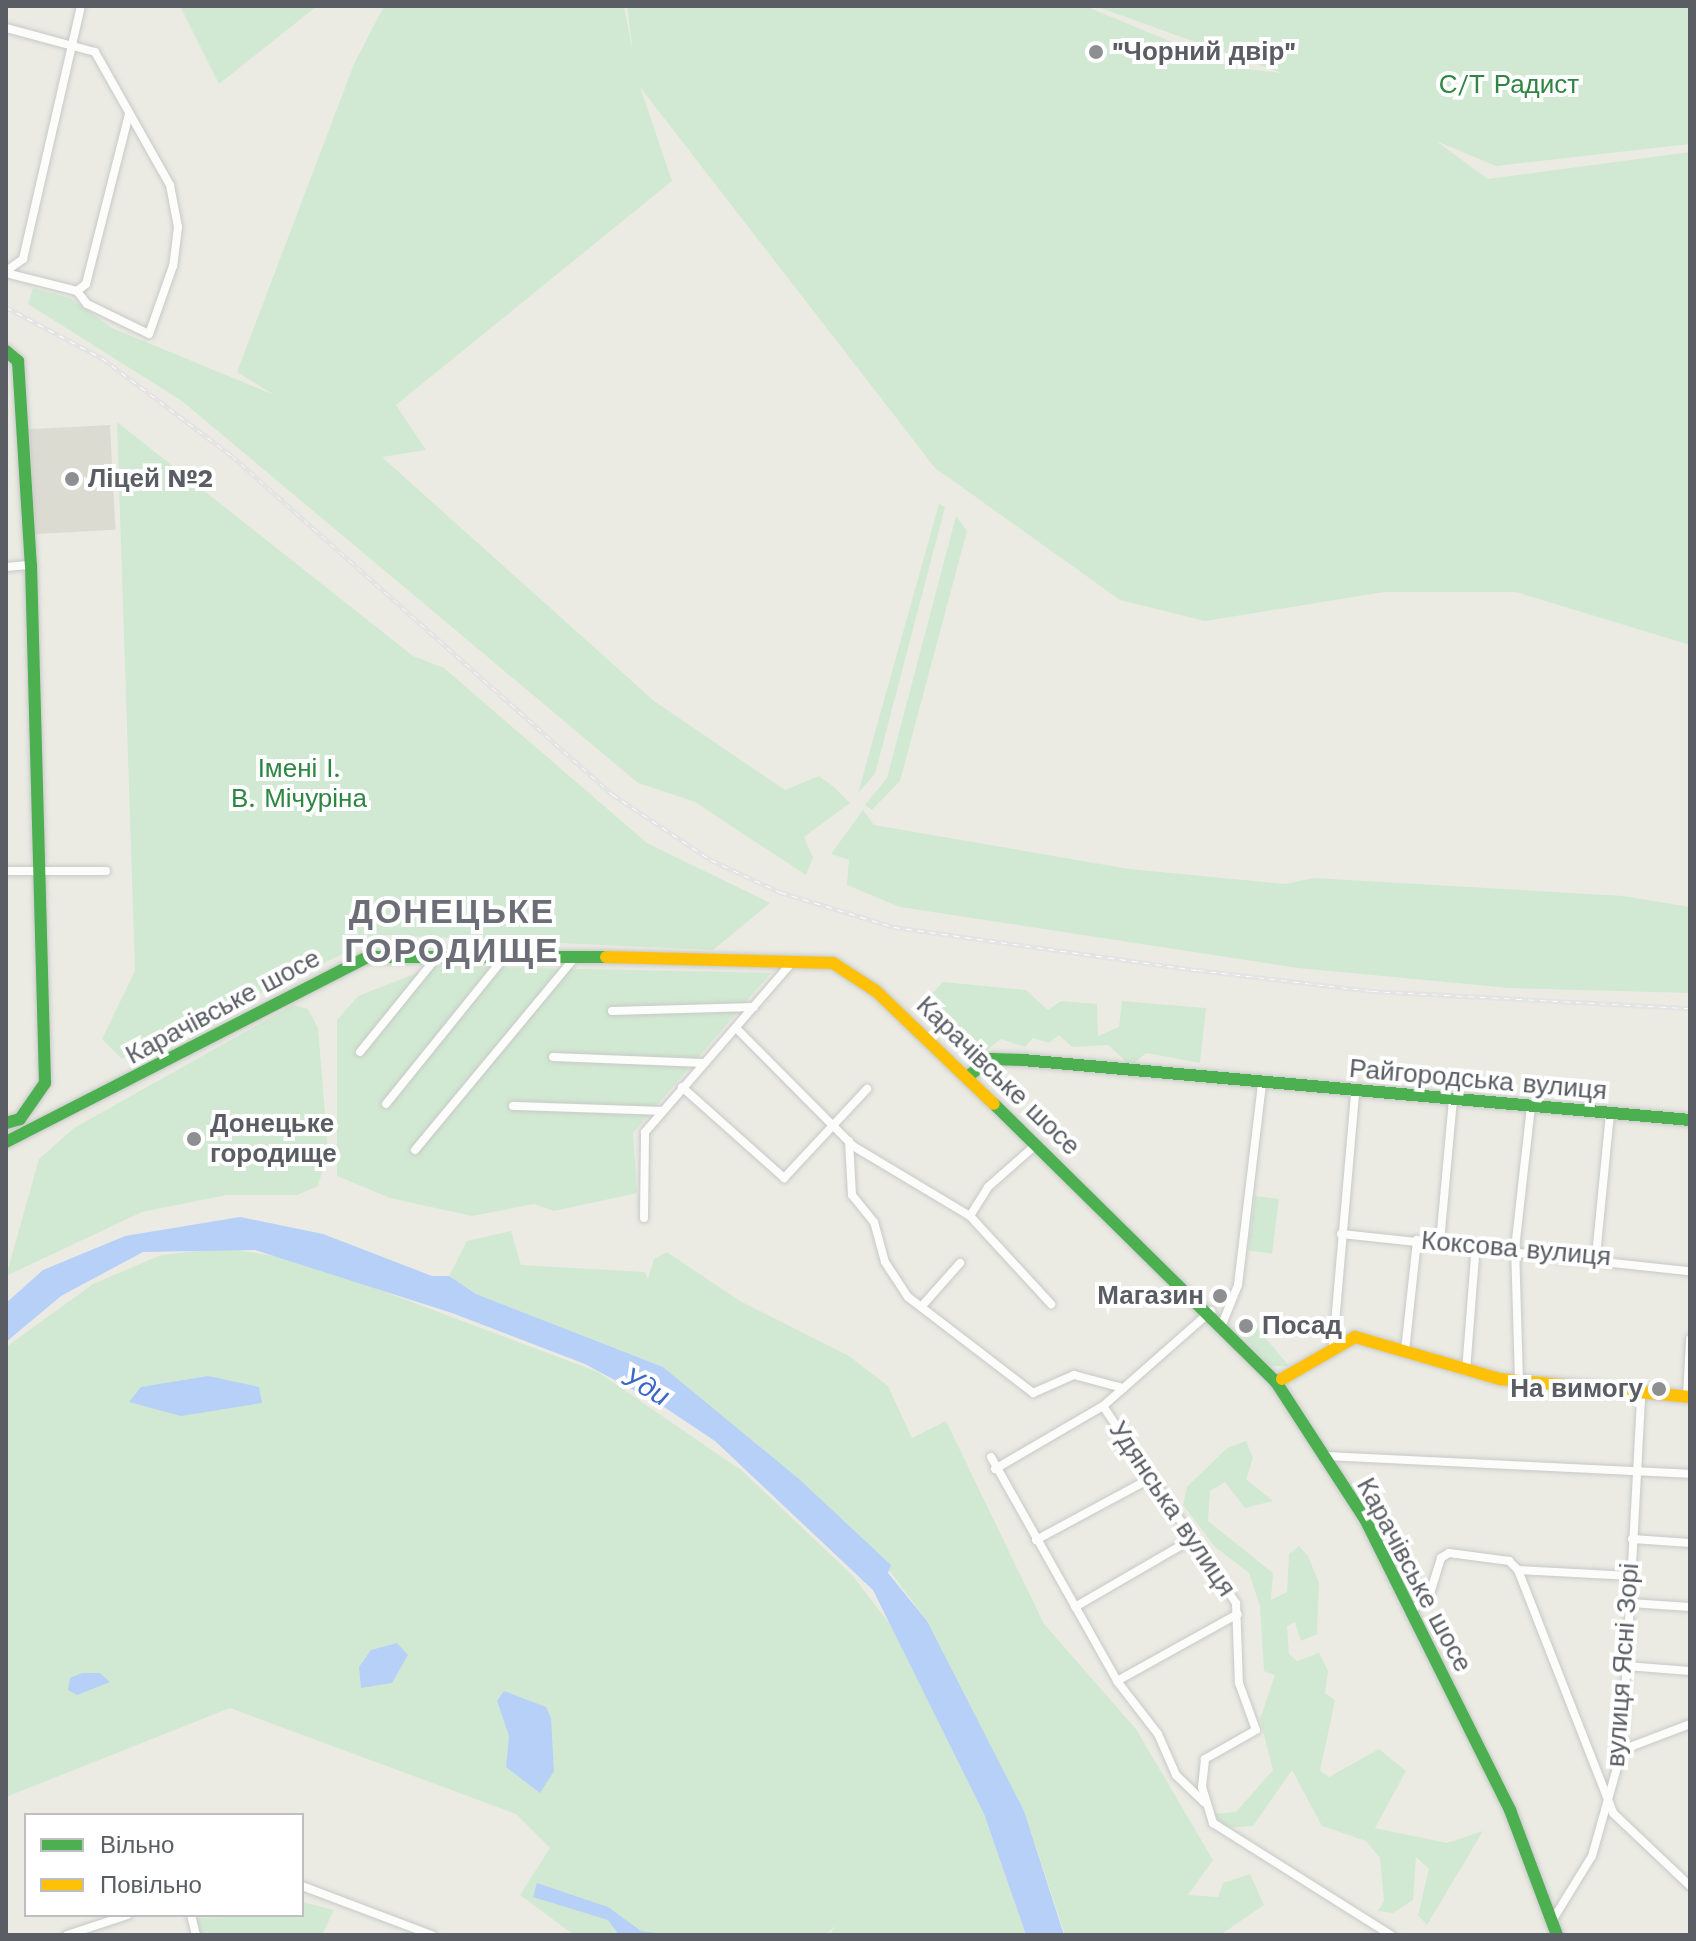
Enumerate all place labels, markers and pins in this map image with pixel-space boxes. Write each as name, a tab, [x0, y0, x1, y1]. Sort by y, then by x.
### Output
place label: "Чорний двір"	[1112, 36, 1296, 68]
marker: "Чорний двір"	[1087, 43, 1105, 61]
place label: Ліцей №2	[88, 463, 213, 495]
marker: Ліцей №2	[63, 470, 81, 488]
place label: Донецьке городище	[210, 1108, 337, 1170]
marker: Донецьке городище	[185, 1130, 203, 1148]
place label: Магазин	[1097, 1280, 1204, 1312]
marker: Магазин	[1211, 1287, 1229, 1305]
place label: Посад	[1262, 1310, 1342, 1342]
marker: Посад	[1237, 1317, 1255, 1335]
place label: На вимогу	[1510, 1373, 1643, 1405]
marker: На вимогу	[1650, 1380, 1668, 1398]

